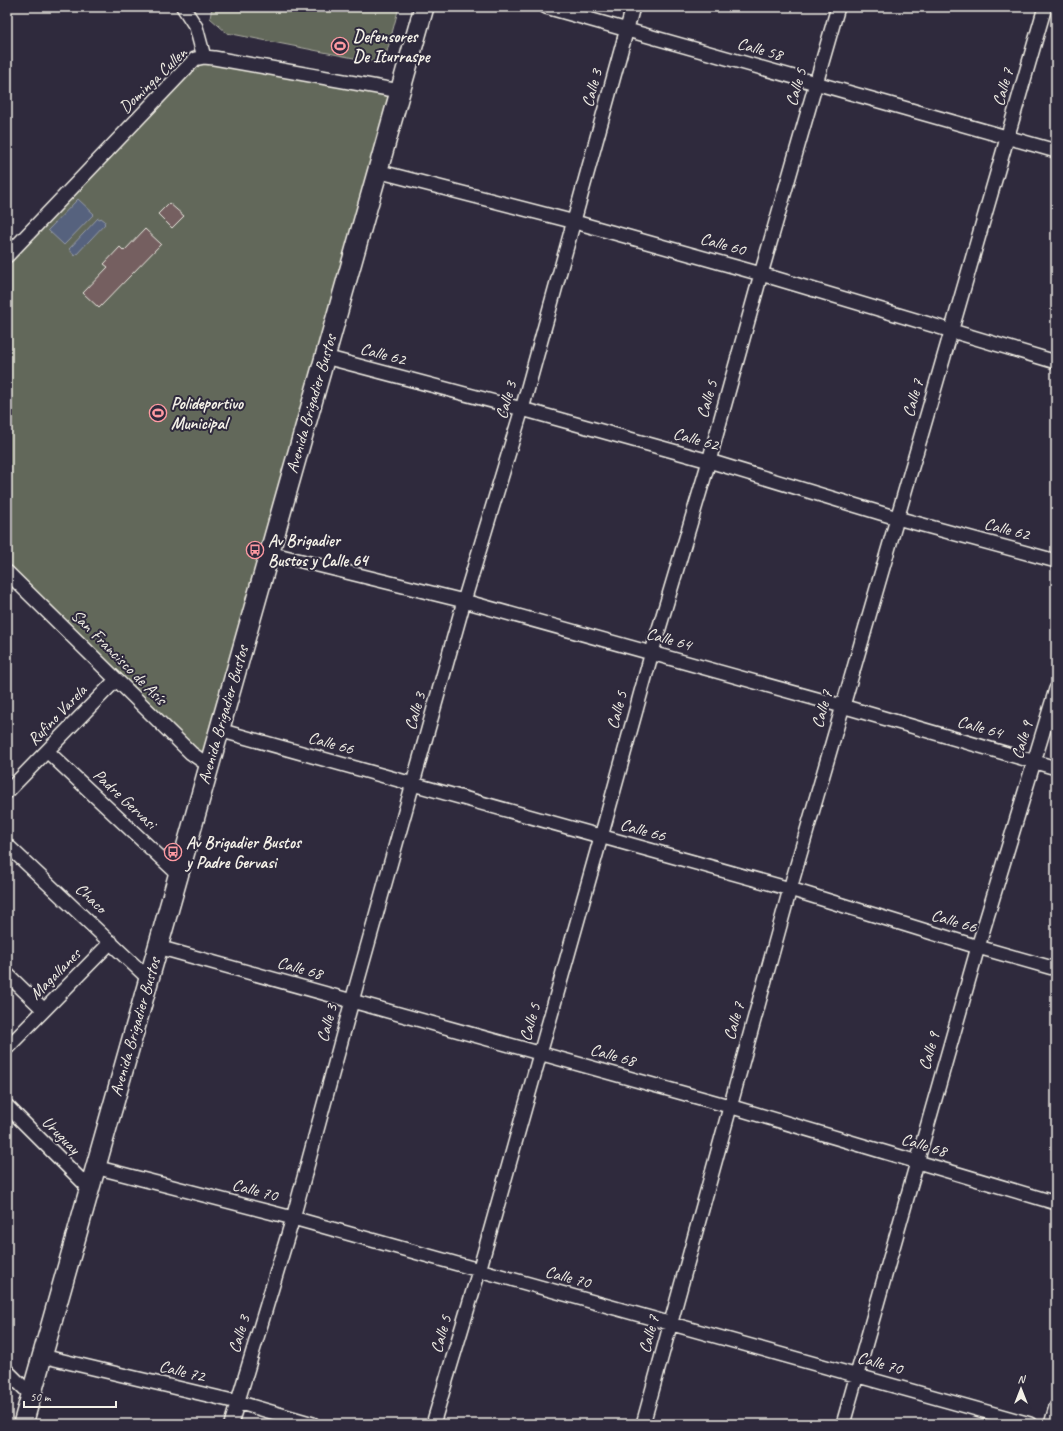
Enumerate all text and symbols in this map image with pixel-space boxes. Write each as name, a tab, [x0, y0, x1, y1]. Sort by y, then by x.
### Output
place label: Defensores De Iturraspe	[353, 26, 432, 67]
street label: Calle 58	[735, 33, 787, 66]
sports icon: Defensores De Iturraspe	[330, 36, 350, 56]
street label: Dominga Cullen	[115, 41, 192, 118]
street label: Calle 5	[781, 64, 812, 108]
street label: Calle 7	[988, 64, 1019, 108]
street label: Calle 3	[577, 65, 607, 109]
street label: Calle 60	[698, 228, 749, 261]
street label: Avenida Brigadier Bustos	[281, 330, 341, 476]
street label: Calle 62	[358, 338, 409, 370]
street label: Calle 7	[898, 375, 929, 419]
street label: Calle 5	[692, 376, 723, 420]
street label: Calle 3	[491, 377, 522, 421]
place label: Polideportivo Municipal	[171, 393, 245, 434]
sports icon: Polideportivo Municipal	[148, 403, 168, 423]
street label: Calle 62	[671, 423, 722, 456]
street label: Calle 62	[982, 513, 1033, 545]
place label: Av Brigadier Bustos y Calle 64	[268, 530, 370, 571]
bus stop icon: Av Brigadier Bustos y Calle 64	[245, 540, 265, 560]
street label: San Francisco de Asís	[67, 605, 173, 711]
street label: Calle 64	[644, 623, 696, 656]
street label: Avenida Brigadier Bustos	[193, 641, 253, 787]
street label: Rufino Varela	[23, 679, 92, 750]
street label: Calle 7	[807, 686, 838, 730]
street label: Calle 5	[602, 687, 632, 731]
street label: Calle 3	[400, 688, 431, 732]
street label: Calle 64	[955, 711, 1007, 744]
street label: Calle 9	[1006, 717, 1038, 761]
street label: Calle 66	[306, 727, 357, 760]
street label: Padre Gervasi	[89, 764, 162, 835]
street label: Calle 66	[618, 814, 669, 847]
place label: Av Brigadier Bustos y Padre Gervasi	[184, 832, 303, 873]
bus stop icon: Av Brigadier Bustos y Padre Gervasi	[163, 842, 183, 862]
street label: Chaco	[71, 878, 113, 919]
street label: Calle 66	[929, 904, 980, 938]
street label: Magallanes	[25, 943, 86, 1004]
street label: Calle 68	[275, 952, 327, 985]
street label: Avenida Brigadier Bustos	[105, 953, 165, 1099]
street label: Calle 7	[719, 998, 750, 1042]
street label: Calle 5	[515, 999, 546, 1043]
street label: Calle 3	[312, 1000, 342, 1044]
street label: Calle 9	[914, 1028, 945, 1072]
street label: Calle 68	[588, 1039, 640, 1072]
street label: Uruguay	[37, 1111, 85, 1159]
street label: Calle 68	[899, 1128, 951, 1162]
street label: Calle 70	[230, 1174, 281, 1206]
street label: Calle 70	[543, 1261, 594, 1293]
street label: Calle 3	[223, 1311, 255, 1355]
street label: Calle 5	[426, 1311, 457, 1355]
street label: Calle 7	[634, 1311, 664, 1355]
street label: Calle 70	[855, 1347, 906, 1380]
street label: Calle 72	[157, 1355, 208, 1387]
north arrow	[1001, 1369, 1041, 1409]
text: N	[1018, 1372, 1027, 1386]
scale bar	[24, 1383, 116, 1409]
text: 50 m	[30, 1389, 52, 1405]

